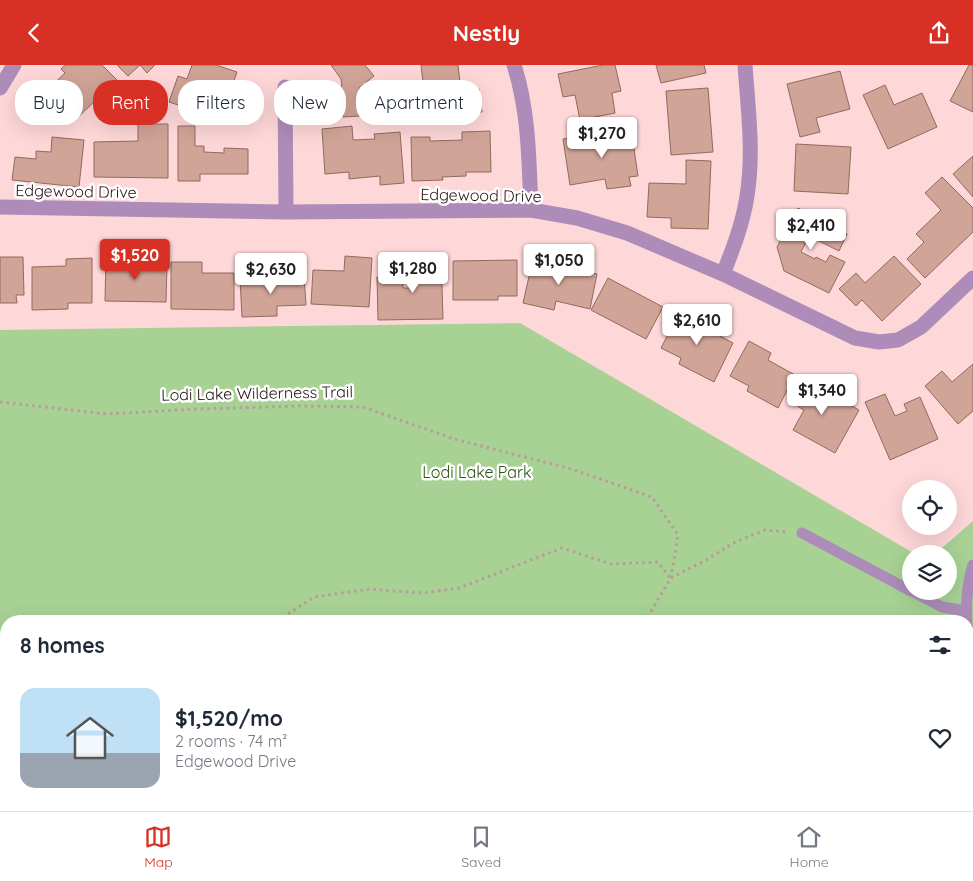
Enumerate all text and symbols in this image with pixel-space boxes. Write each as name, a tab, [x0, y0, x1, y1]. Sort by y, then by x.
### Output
icon: back	[20, 19, 48, 47]
text: Nestly	[453, 19, 520, 47]
icon: share	[925, 19, 953, 47]
chip: Buy	[15, 80, 83, 125]
chip: Rent	[93, 80, 168, 125]
chip: Filters	[178, 80, 264, 125]
chip: New	[274, 80, 346, 125]
chip: Apartment	[356, 80, 482, 125]
pin: $1,270	[561, 117, 643, 159]
text: $1,270	[578, 123, 626, 143]
street label: Edgewood Drive	[15, 180, 137, 202]
street label: Edgewood Drive	[420, 184, 542, 206]
pin: $2,410	[770, 209, 852, 251]
text: $2,410	[787, 215, 835, 235]
pin: $1,520	[94, 239, 176, 281]
pin: $1,050	[518, 243, 600, 286]
text: $1,520	[111, 245, 159, 265]
text: $1,050	[534, 250, 584, 270]
pin: $1,280	[372, 251, 454, 294]
pin: $2,630	[230, 253, 312, 295]
text: $1,280	[389, 258, 437, 278]
text: $2,630	[246, 259, 296, 279]
pin: $2,610	[656, 303, 738, 346]
text: $2,610	[673, 310, 721, 330]
pin: $1,340	[781, 373, 863, 416]
text: $1,340	[798, 380, 846, 400]
street label: Lodi Lake Wilderness Trail	[161, 381, 353, 405]
park label: Lodi Lake Park	[422, 462, 532, 482]
map controls	[902, 480, 957, 600]
button: locate	[902, 480, 957, 535]
button: layers	[902, 545, 957, 600]
icon: filters	[926, 631, 954, 659]
text: 8 homes	[20, 632, 105, 658]
text: $1,520/mo	[175, 705, 283, 731]
icon: home	[60, 708, 120, 768]
icon: heart	[926, 724, 954, 752]
text: 2 rooms · 74 m²	[175, 731, 287, 751]
text: Edgewood Drive	[175, 751, 296, 771]
tab: Map	[144, 823, 173, 871]
tab: Saved	[461, 823, 501, 871]
tab: Home	[790, 823, 829, 871]

